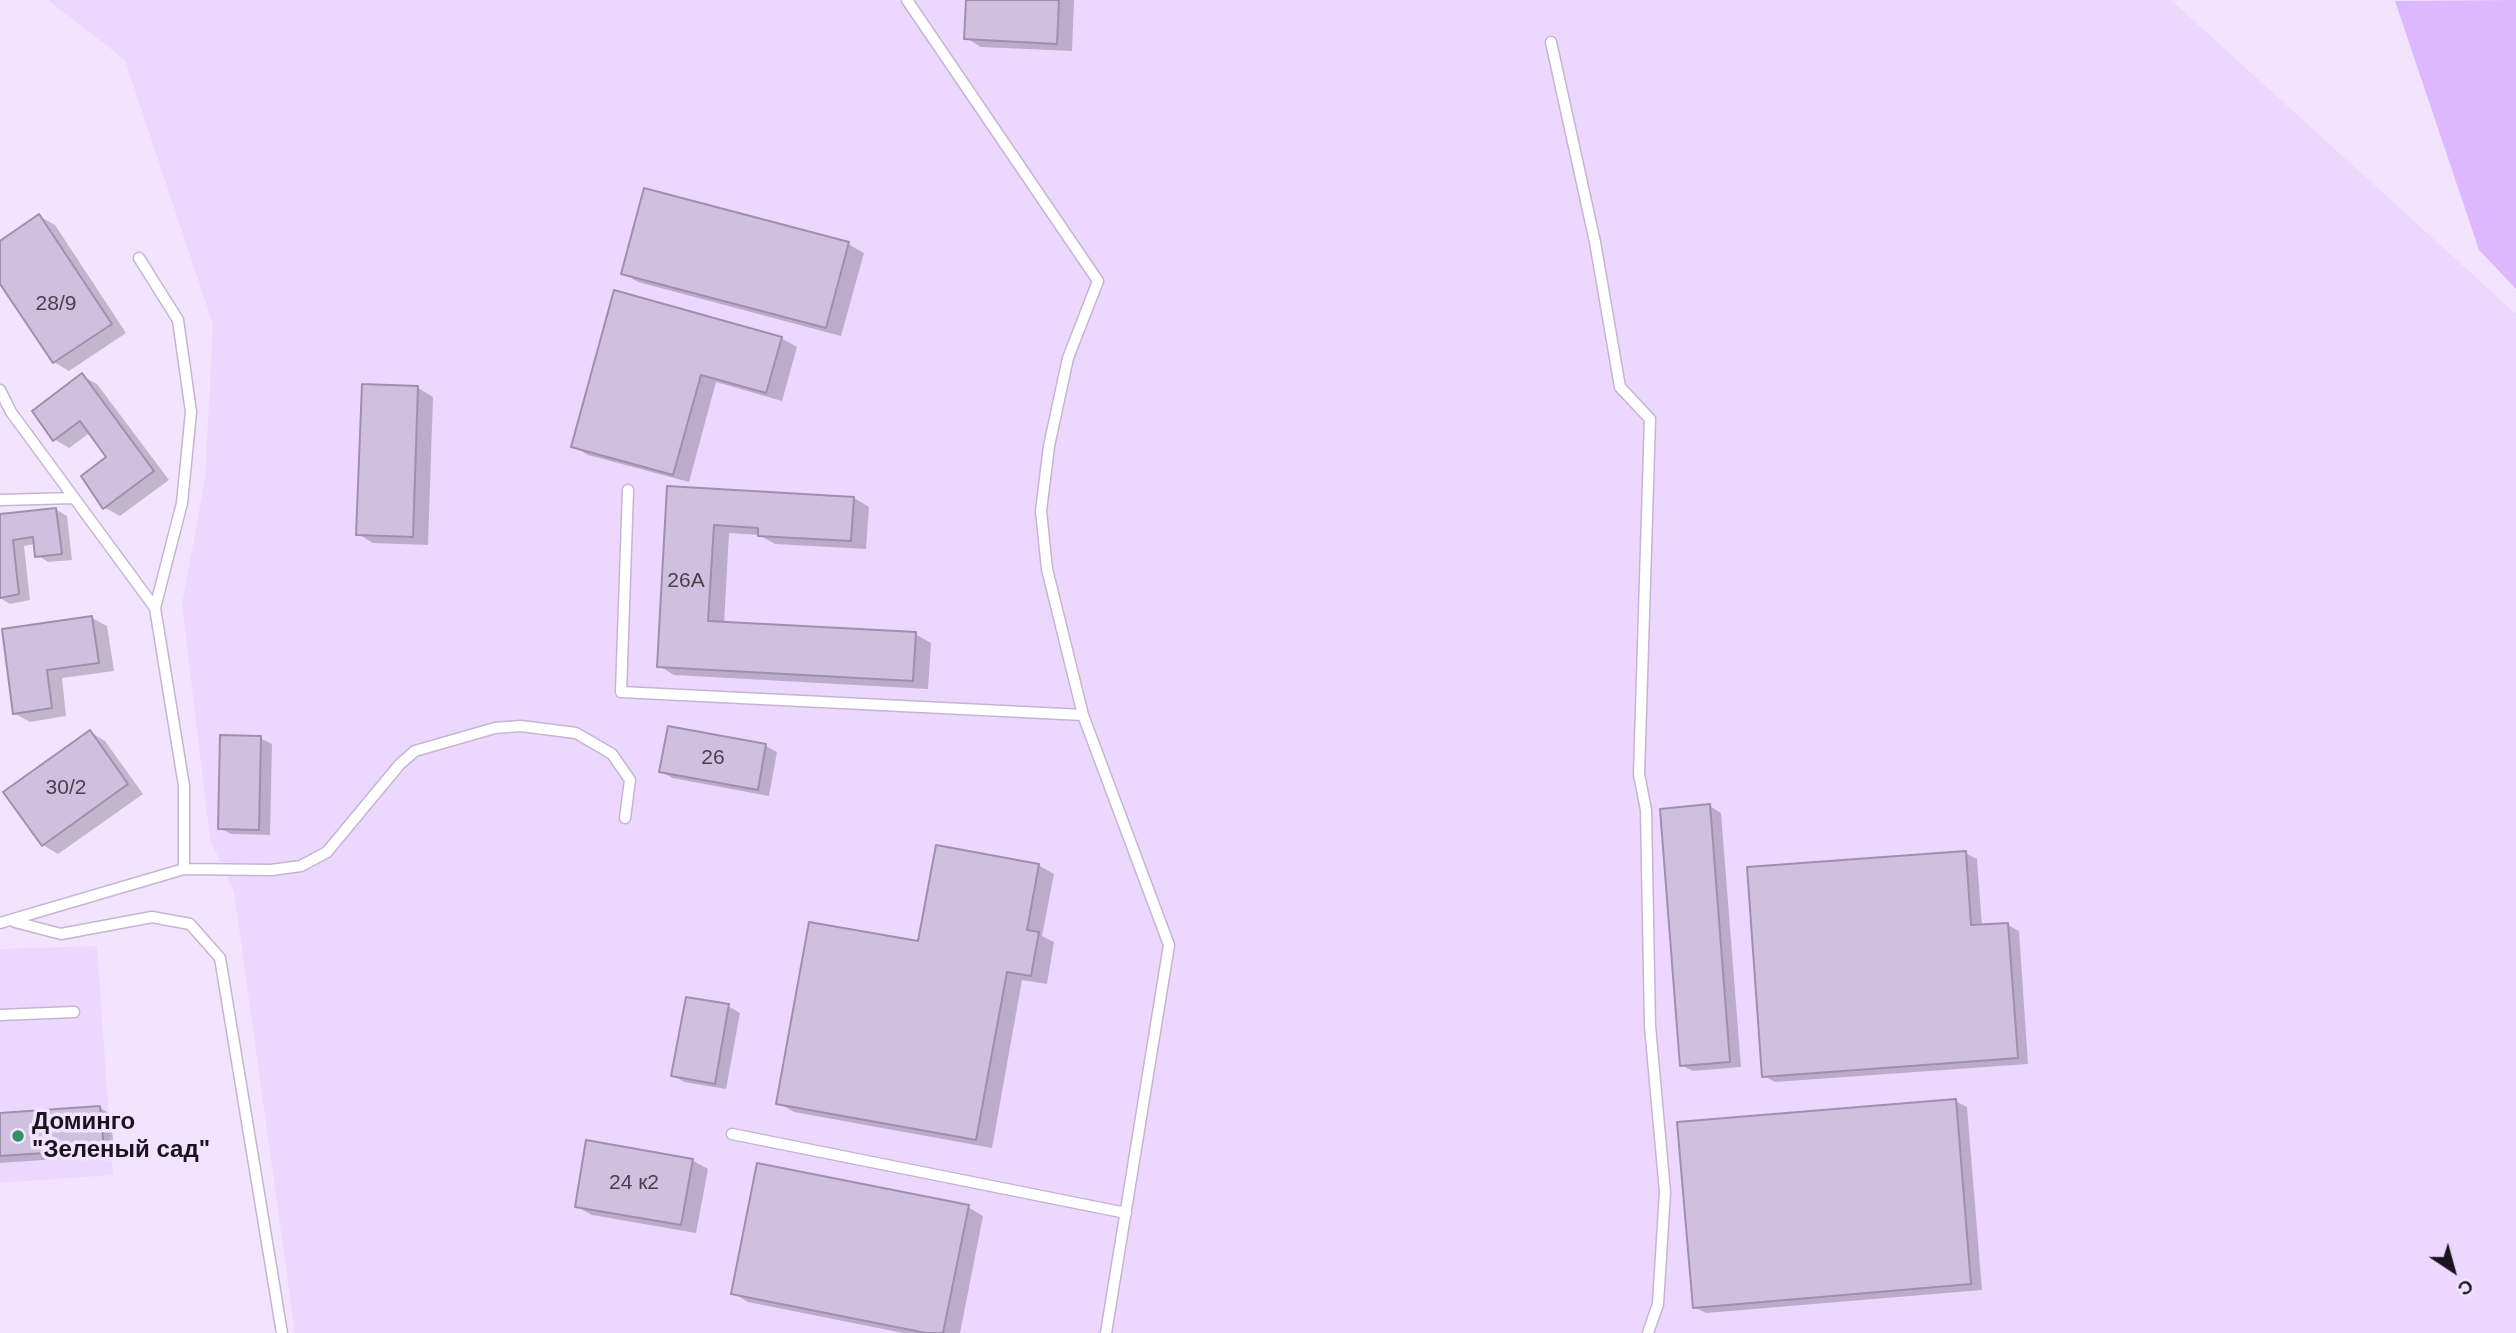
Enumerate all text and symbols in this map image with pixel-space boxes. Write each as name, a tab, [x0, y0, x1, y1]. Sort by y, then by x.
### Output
house number: 28/9	[36, 291, 76, 317]
house number: 26А	[667, 568, 705, 594]
house number: 26	[701, 745, 725, 771]
house number: 30/2	[46, 775, 86, 801]
place label: Доминго "Зеленый сад"	[32, 1108, 210, 1164]
marker: Доминго "Зеленый сад"	[10, 1128, 26, 1144]
house number: 24 к2	[609, 1170, 659, 1196]
north arrow	[2418, 1235, 2488, 1305]
text: С	[2454, 1275, 2477, 1300]

